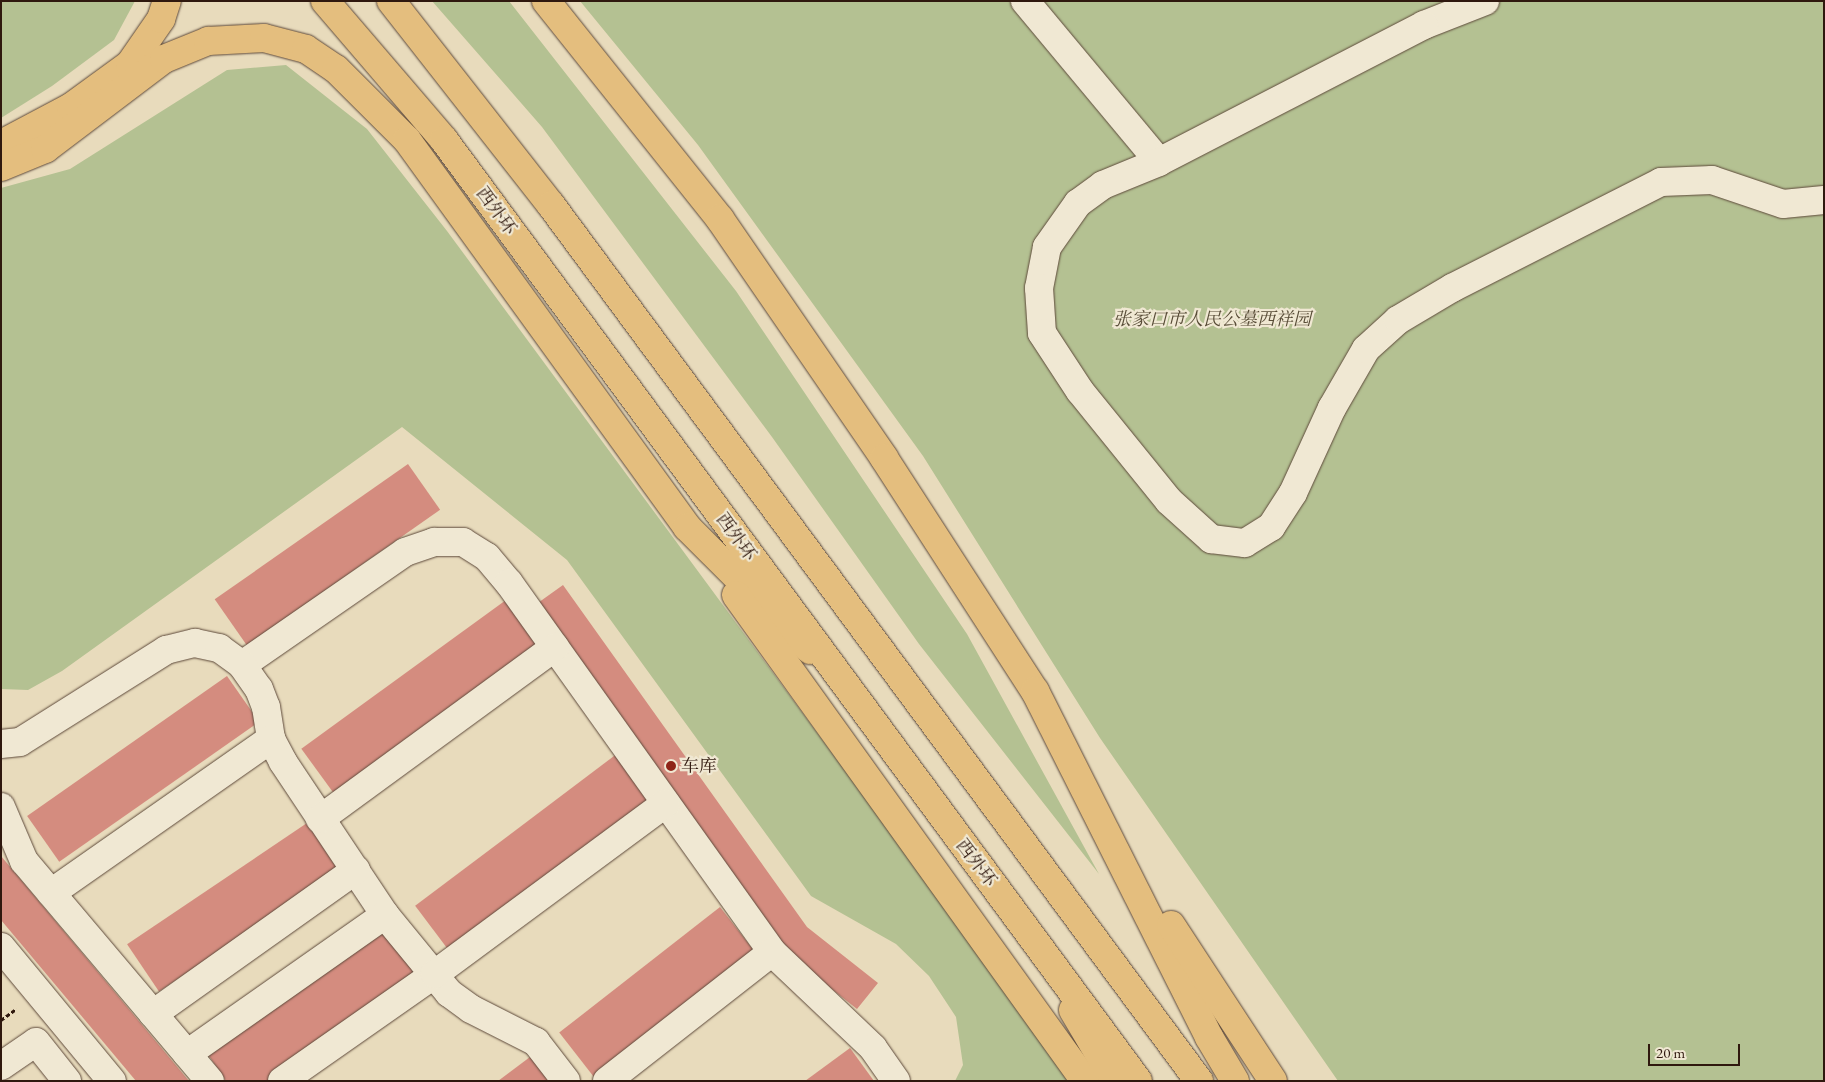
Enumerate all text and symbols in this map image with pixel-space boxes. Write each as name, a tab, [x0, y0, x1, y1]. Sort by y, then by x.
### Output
street label: 西外环	[471, 183, 521, 239]
park label: 张家口市人民公墓西祥园	[1113, 308, 1311, 330]
street label: 西外环	[711, 509, 761, 565]
place label: 车库	[681, 755, 717, 777]
marker: 车库	[665, 760, 677, 772]
street label: 西外环	[951, 835, 1001, 891]
scale bar	[1650, 1034, 1742, 1066]
text: 20 m	[1656, 1043, 1685, 1062]

